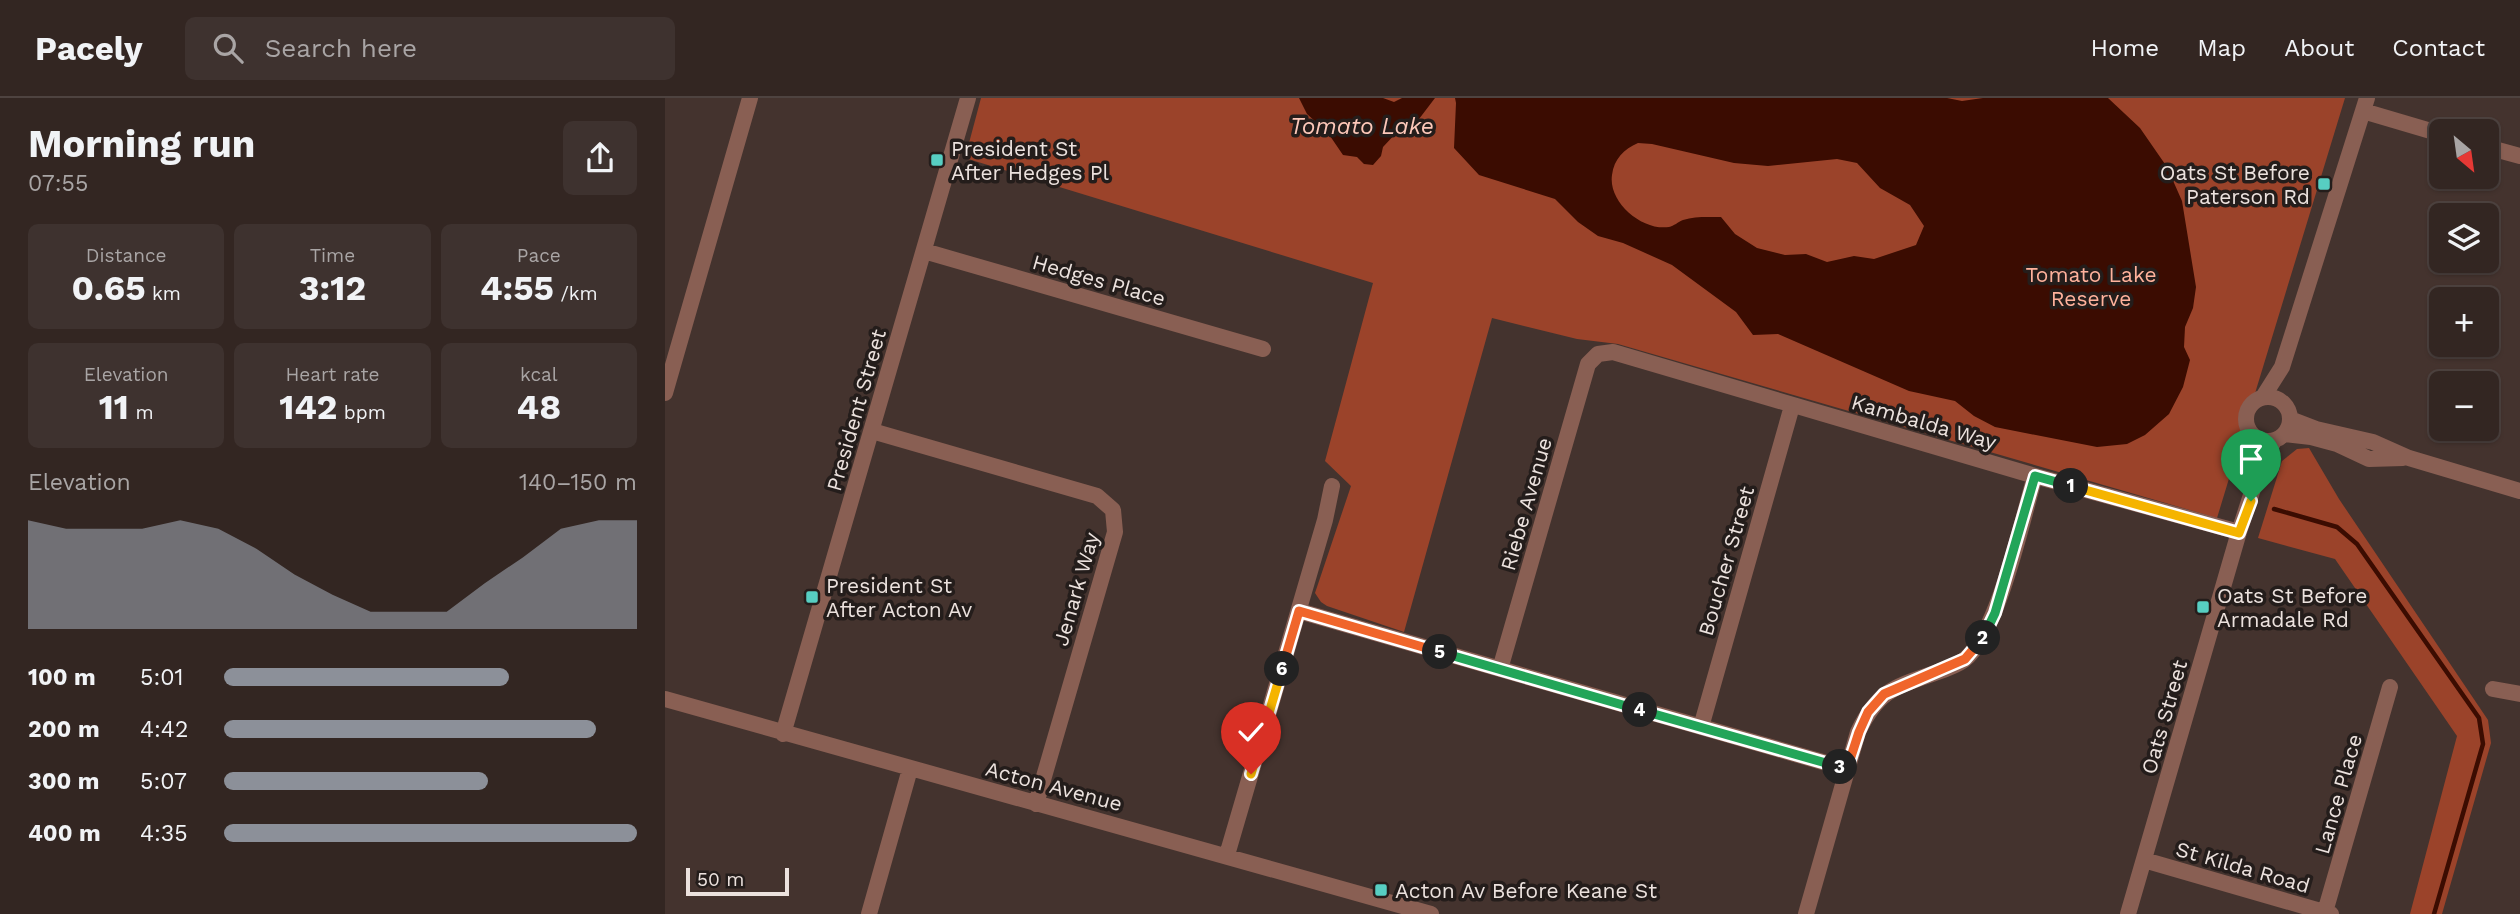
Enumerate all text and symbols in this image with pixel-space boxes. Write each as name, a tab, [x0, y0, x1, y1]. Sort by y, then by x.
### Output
search box	[185, 17, 675, 80]
text: Pacely	[35, 29, 143, 68]
icon: search	[209, 29, 247, 67]
text: Search here	[265, 33, 417, 63]
text: Home	[2091, 34, 2159, 62]
text: Map	[2197, 34, 2246, 62]
text: About	[2284, 34, 2354, 62]
text: Contact	[2392, 34, 2485, 62]
water label: Tomato Lake	[1290, 113, 1434, 140]
north arrow	[2429, 119, 2499, 189]
map controls	[2429, 119, 2499, 441]
button: share	[563, 121, 637, 195]
text: Morning run	[28, 122, 255, 166]
place label: President St After Hedges Pl	[951, 136, 1110, 185]
marker: President St After Hedges Pl	[929, 152, 945, 168]
place label: Oats St Before Paterson Rd	[2160, 160, 2310, 209]
text: 07:55	[28, 170, 88, 197]
marker: Oats St Before Paterson Rd	[2316, 176, 2332, 192]
button: layers	[2429, 203, 2499, 273]
text: Distance	[86, 244, 167, 267]
text: Time	[310, 244, 355, 267]
text: Pace	[517, 244, 561, 267]
street label: Hedges Place	[1030, 249, 1168, 311]
park label: Tomato Lake Reserve	[2025, 262, 2157, 311]
text: 0.65	[71, 267, 146, 309]
text: 3:12	[299, 267, 366, 309]
text: 4:55	[480, 267, 554, 309]
text: km	[146, 282, 181, 305]
text: /km	[554, 282, 598, 305]
button: +	[2429, 287, 2499, 357]
street label: President Street	[821, 326, 891, 494]
text: Elevation	[84, 363, 169, 386]
text: Heart rate	[286, 363, 379, 386]
text: kcal	[520, 363, 558, 386]
button: −	[2429, 371, 2499, 441]
text: 11	[99, 386, 129, 428]
text: 142	[279, 386, 337, 428]
text: 48	[517, 386, 561, 428]
street label: Kambalda Way	[1849, 389, 1999, 455]
text: m	[129, 401, 154, 424]
text: bpm	[337, 401, 386, 424]
pin	[2221, 429, 2281, 501]
street label: Riebe Avenue	[1495, 434, 1557, 574]
icon: arrive	[2232, 440, 2270, 478]
pin: 1	[2053, 468, 2089, 504]
text: Elevation	[28, 469, 131, 496]
text: 140–150 m	[519, 469, 637, 496]
text: 1	[2066, 474, 2075, 497]
street label: Boucher Street	[1693, 483, 1759, 639]
street label: Jenark Way	[1048, 529, 1104, 649]
place label: President St After Acton Av	[826, 573, 972, 622]
place label: Oats St Before Armadale Rd	[2217, 583, 2367, 632]
marker: President St After Acton Av	[804, 589, 820, 605]
marker: Oats St Before Armadale Rd	[2195, 599, 2211, 615]
pin: 2	[1965, 620, 2001, 656]
text: 2	[1977, 626, 1988, 649]
pin: 5	[1423, 634, 1457, 670]
text: 5	[1434, 640, 1445, 663]
pin: 6	[1265, 652, 1299, 686]
text: 6	[1276, 657, 1287, 680]
street label: Oats Street	[2136, 657, 2192, 777]
text: 100 m	[28, 664, 96, 691]
text: 5:01	[140, 664, 183, 691]
pin: 4	[1623, 692, 1657, 728]
text: 4	[1633, 698, 1646, 721]
pin	[1221, 702, 1281, 774]
icon: check	[1232, 713, 1270, 751]
text: 200 m	[28, 716, 100, 743]
text: 4:42	[140, 716, 188, 743]
street label: Lance Place	[2309, 731, 2367, 857]
pin: 3	[1823, 750, 1857, 784]
text: 3	[1834, 755, 1845, 778]
street label: Acton Avenue	[983, 756, 1125, 816]
text: 300 m	[28, 768, 99, 795]
text: 5:07	[140, 768, 187, 795]
text: 400 m	[28, 820, 101, 847]
text: 4:35	[140, 820, 188, 847]
street label: St Kilda Road	[2173, 836, 2313, 898]
scale bar	[686, 865, 789, 897]
text: 50 m	[697, 868, 744, 891]
place label: Acton Av Before Keane St	[1395, 878, 1657, 903]
marker: Acton Av Before Keane St	[1373, 882, 1389, 898]

